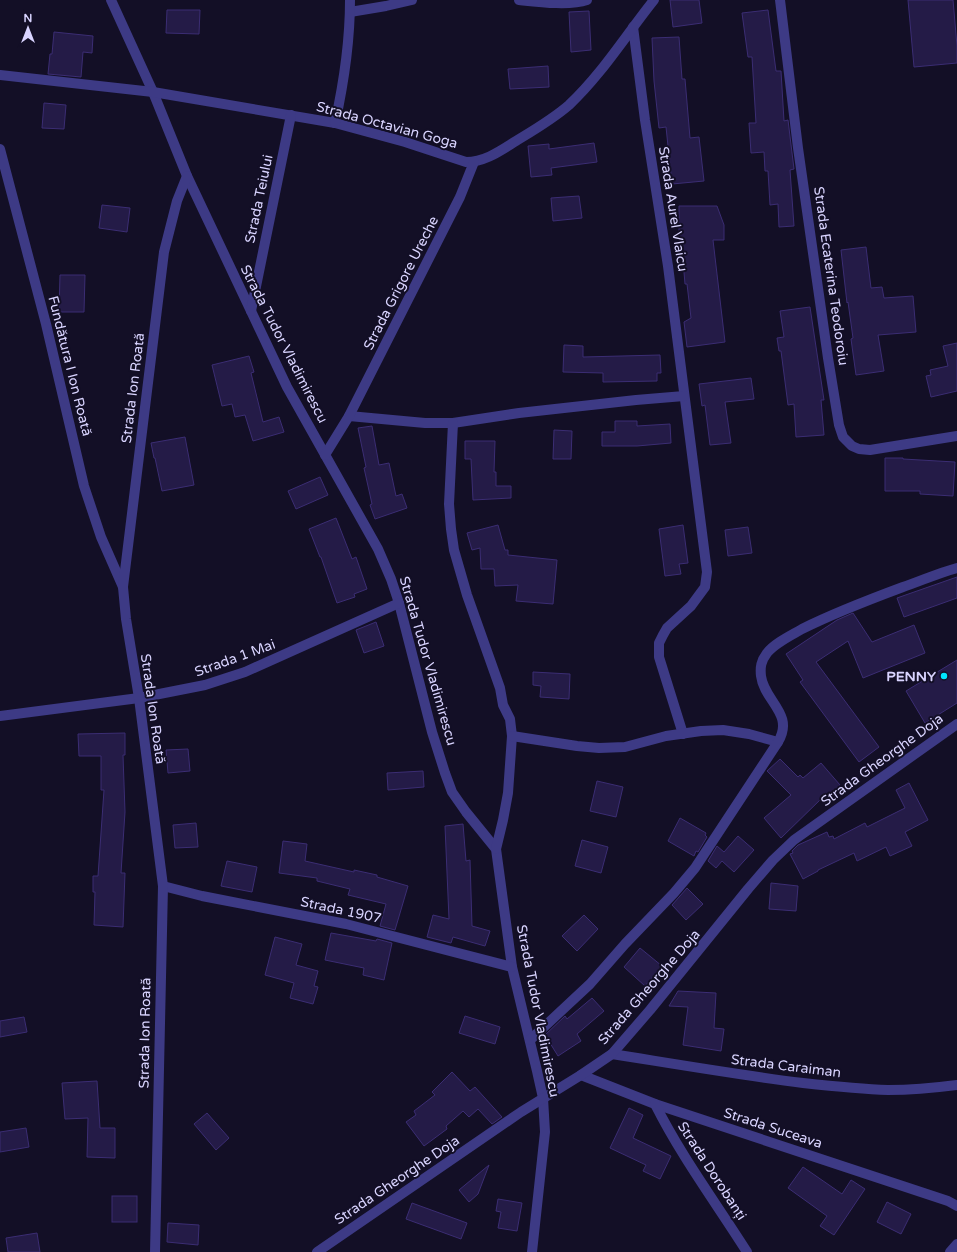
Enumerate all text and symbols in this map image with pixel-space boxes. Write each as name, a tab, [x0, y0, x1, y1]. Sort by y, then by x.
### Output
north arrow	[8, 8, 48, 48]
text: N	[24, 12, 32, 25]
street label: Strada Octavian Goga	[314, 98, 460, 152]
street label: Strada Aurel Vlaicu	[655, 145, 691, 273]
street label: Strada Teiului	[241, 153, 277, 245]
street label: Strada Ecaterina Teodoroiu	[810, 186, 852, 366]
street label: Strada Grigore Ureche	[360, 213, 442, 353]
street label: Strada Tudor Vladimirescu	[237, 262, 331, 426]
street label: Fundătura I Ion Roată	[44, 294, 96, 438]
street label: Strada Ion Roată	[118, 332, 148, 444]
street label: Strada Tudor Vladimirescu	[396, 574, 460, 748]
street label: Strada 1 Mai	[192, 636, 278, 680]
street label: Strada Ion Roată	[137, 653, 169, 765]
place label: PENNY	[886, 668, 936, 685]
marker: PENNY	[939, 671, 949, 681]
street label: Strada Gheorghe Doja	[818, 710, 946, 810]
street label: Strada 1907	[299, 893, 383, 927]
street label: Strada Tudor Vladimirescu	[513, 923, 563, 1099]
street label: Strada Gheorghe Doja	[594, 926, 704, 1048]
street label: Strada Ion Roată	[136, 977, 154, 1089]
street label: Strada Caraiman	[730, 1051, 842, 1081]
street label: Strada Suceava	[722, 1104, 824, 1152]
street label: Strada Dorobanți	[674, 1119, 750, 1223]
street label: Strada Gheorghe Doja	[331, 1132, 463, 1228]

